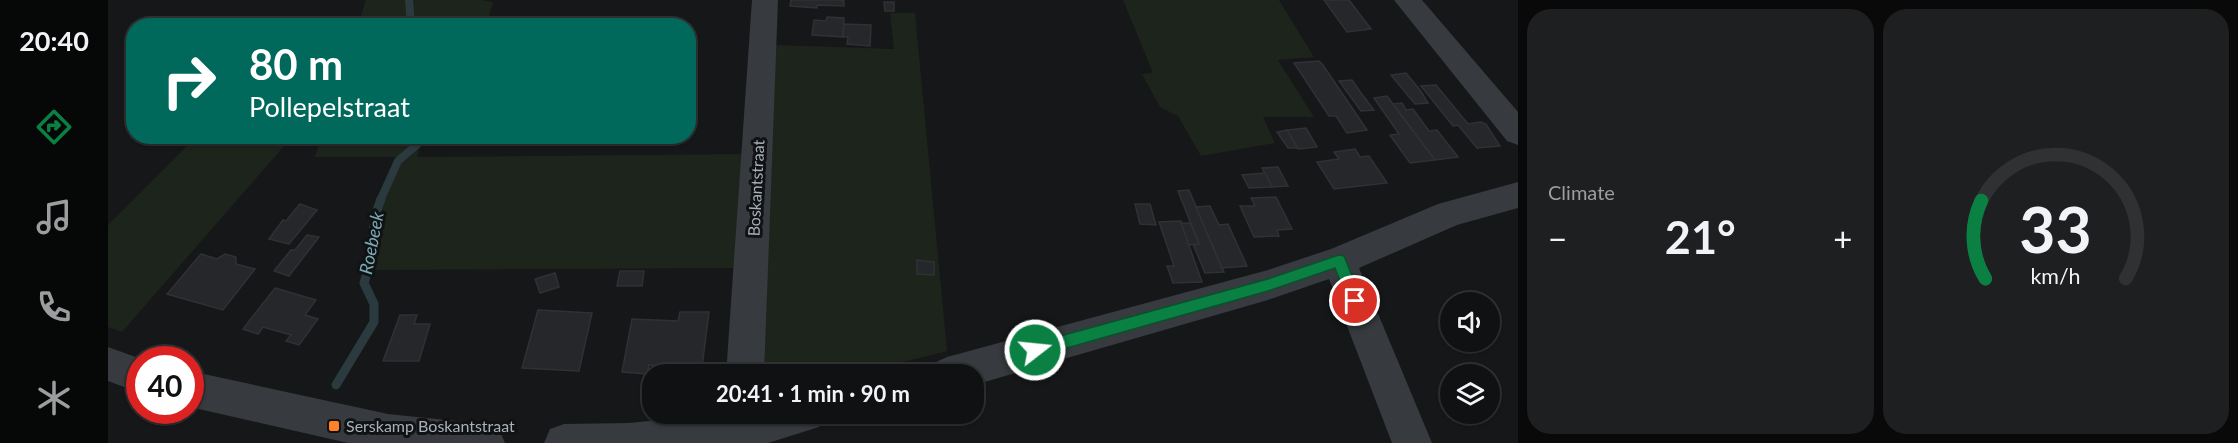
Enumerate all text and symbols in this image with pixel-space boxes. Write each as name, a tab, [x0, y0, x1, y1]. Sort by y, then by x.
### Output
text: 20:40	[19, 24, 89, 57]
text: 80 m	[249, 39, 343, 89]
icon: right	[150, 42, 228, 120]
text: Pollepelstraat	[249, 90, 410, 123]
icon: directions	[33, 106, 75, 148]
street label: Boskantstraat	[743, 139, 768, 237]
text: Climate	[1548, 180, 1615, 204]
text: 33	[2020, 191, 2092, 266]
icon: music	[33, 196, 75, 238]
water label: Roebeek	[354, 209, 388, 276]
text: 21°	[1665, 210, 1736, 264]
text: −	[1548, 218, 1567, 258]
text: +	[1833, 218, 1853, 258]
text: km/h	[2031, 263, 2081, 289]
pin	[1329, 275, 1380, 326]
icon: arrive	[1338, 284, 1371, 317]
icon: phone	[33, 286, 75, 328]
map controls	[1440, 292, 1500, 424]
button: sound	[1440, 292, 1500, 352]
position arrow	[1003, 318, 1067, 382]
speed limit sign: 40	[126, 346, 204, 424]
button: layers	[1440, 364, 1500, 424]
icon: climate	[33, 377, 75, 419]
text: 20:41 · 1 min · 90 m	[716, 380, 910, 407]
place label: Serskamp Boskantstraat	[346, 416, 515, 435]
marker: Serskamp Boskantstraat	[327, 419, 341, 433]

